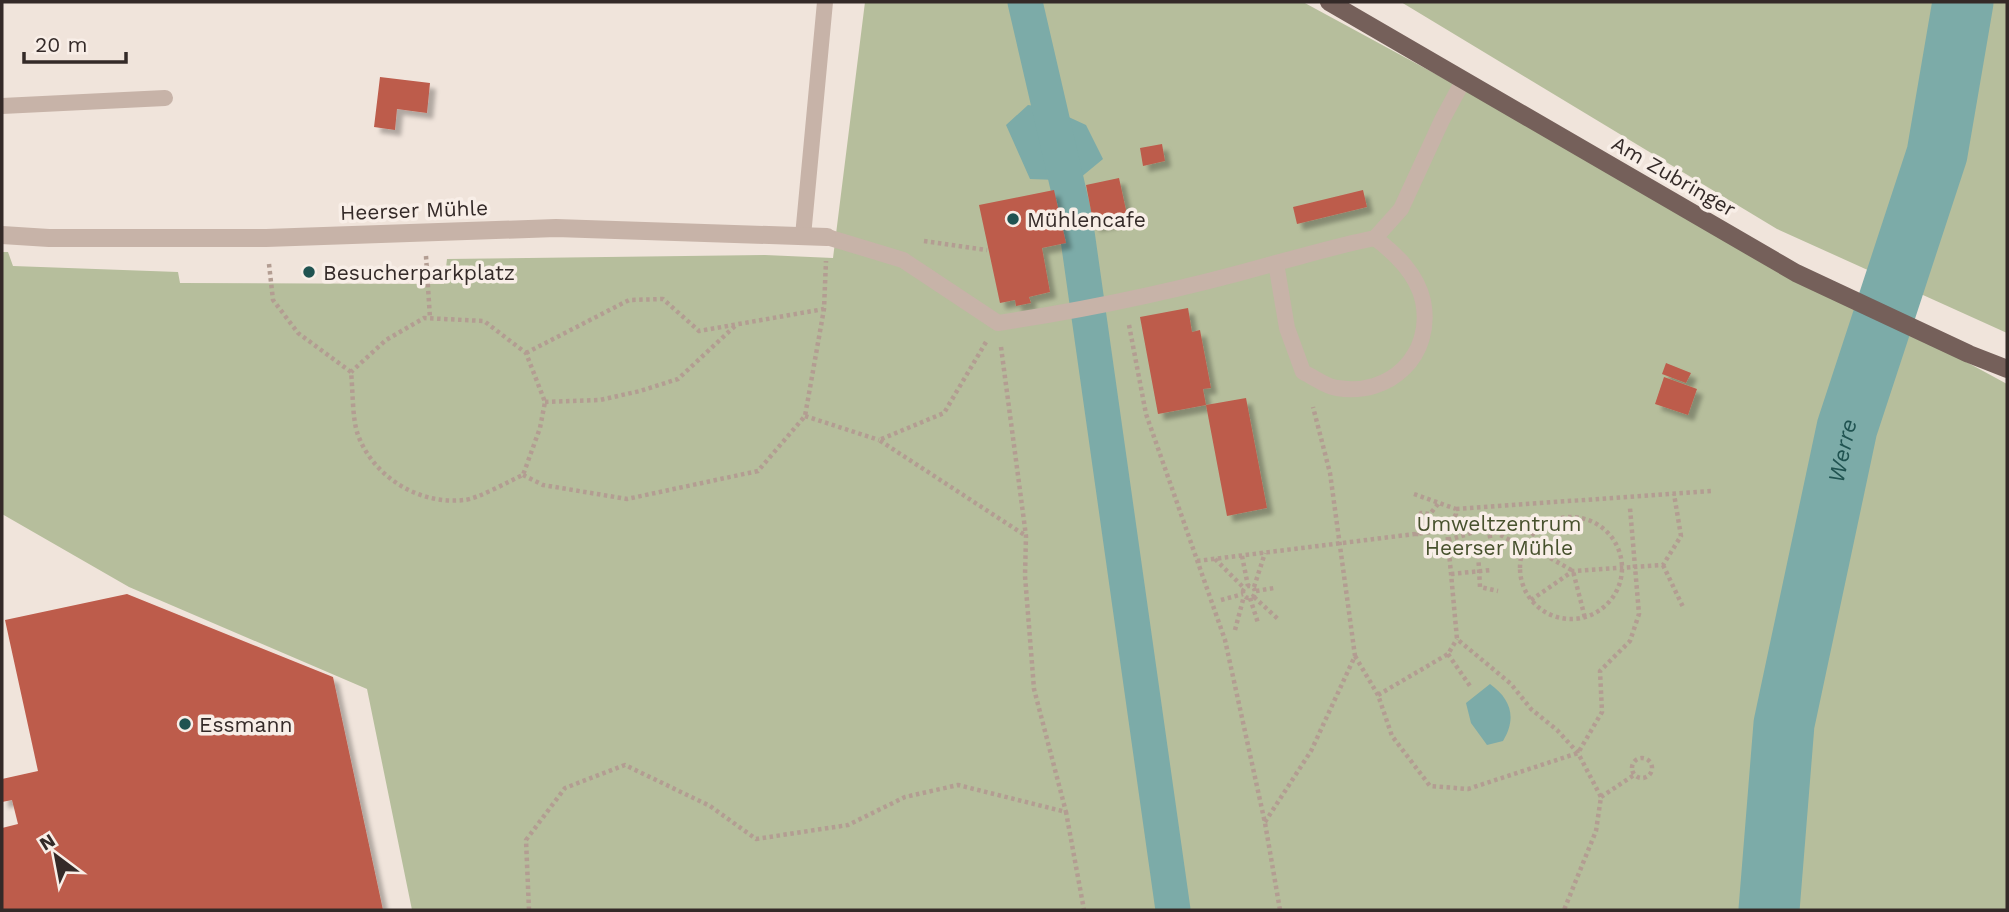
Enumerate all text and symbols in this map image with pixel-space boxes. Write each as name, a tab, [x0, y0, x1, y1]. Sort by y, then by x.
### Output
scale bar	[24, 21, 126, 65]
text: 20 m	[35, 32, 87, 57]
street label: Am Zubringer	[1608, 130, 1741, 222]
street label: Heerser Mühle	[339, 195, 489, 225]
place label: Mühlencafe	[1027, 207, 1146, 232]
marker: Mühlencafe	[1005, 211, 1021, 227]
place label: Besucherparkplatz	[323, 260, 515, 285]
marker: Besucherparkplatz	[301, 264, 317, 280]
water label: Werre	[1822, 415, 1863, 485]
park label: Umweltzentrum Heerser Mühle	[1416, 511, 1582, 560]
place label: Essmann	[199, 712, 292, 737]
marker: Essmann	[177, 716, 193, 732]
north arrow	[21, 821, 91, 891]
text: N	[35, 829, 59, 855]

